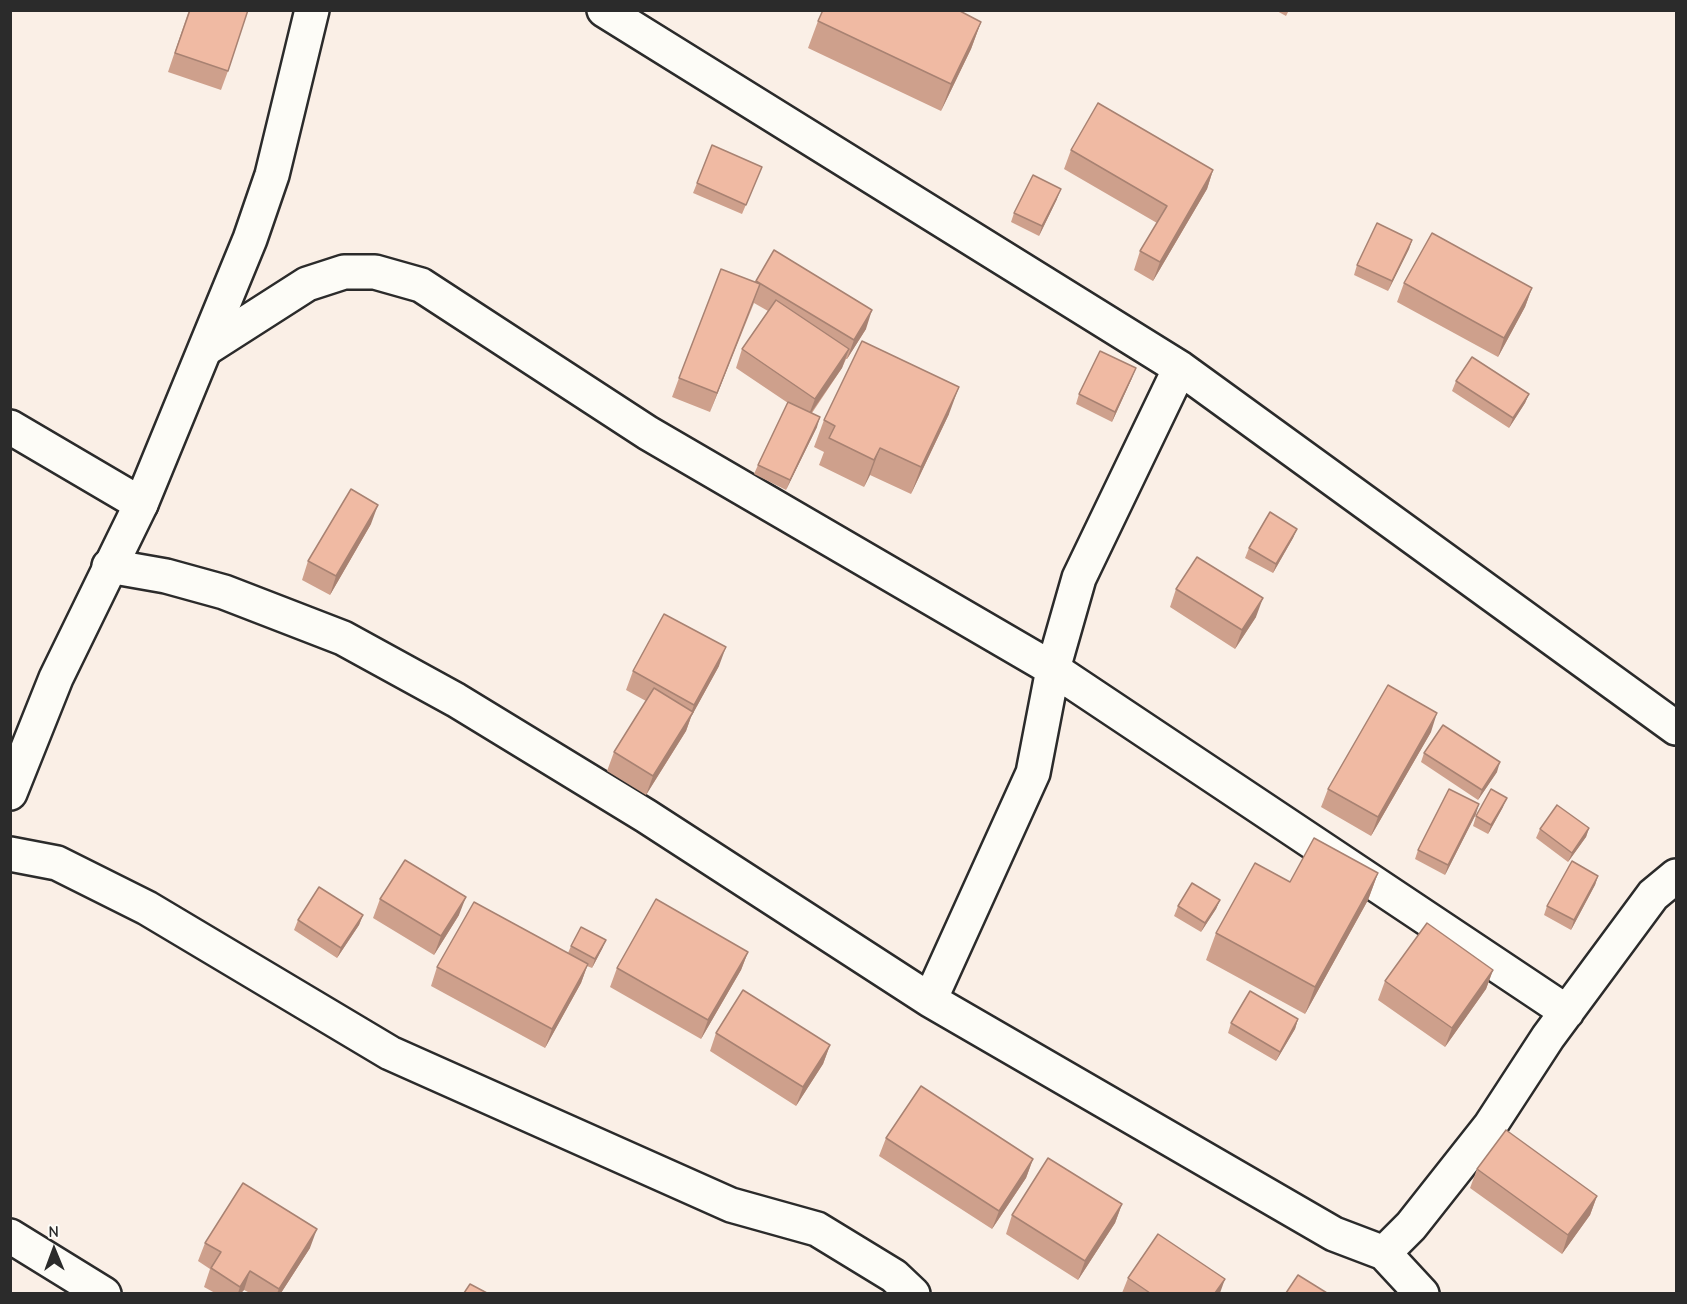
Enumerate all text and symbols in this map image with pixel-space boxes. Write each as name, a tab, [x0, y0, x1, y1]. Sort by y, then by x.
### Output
north arrow	[24, 1220, 84, 1280]
text: N	[48, 1223, 59, 1241]

